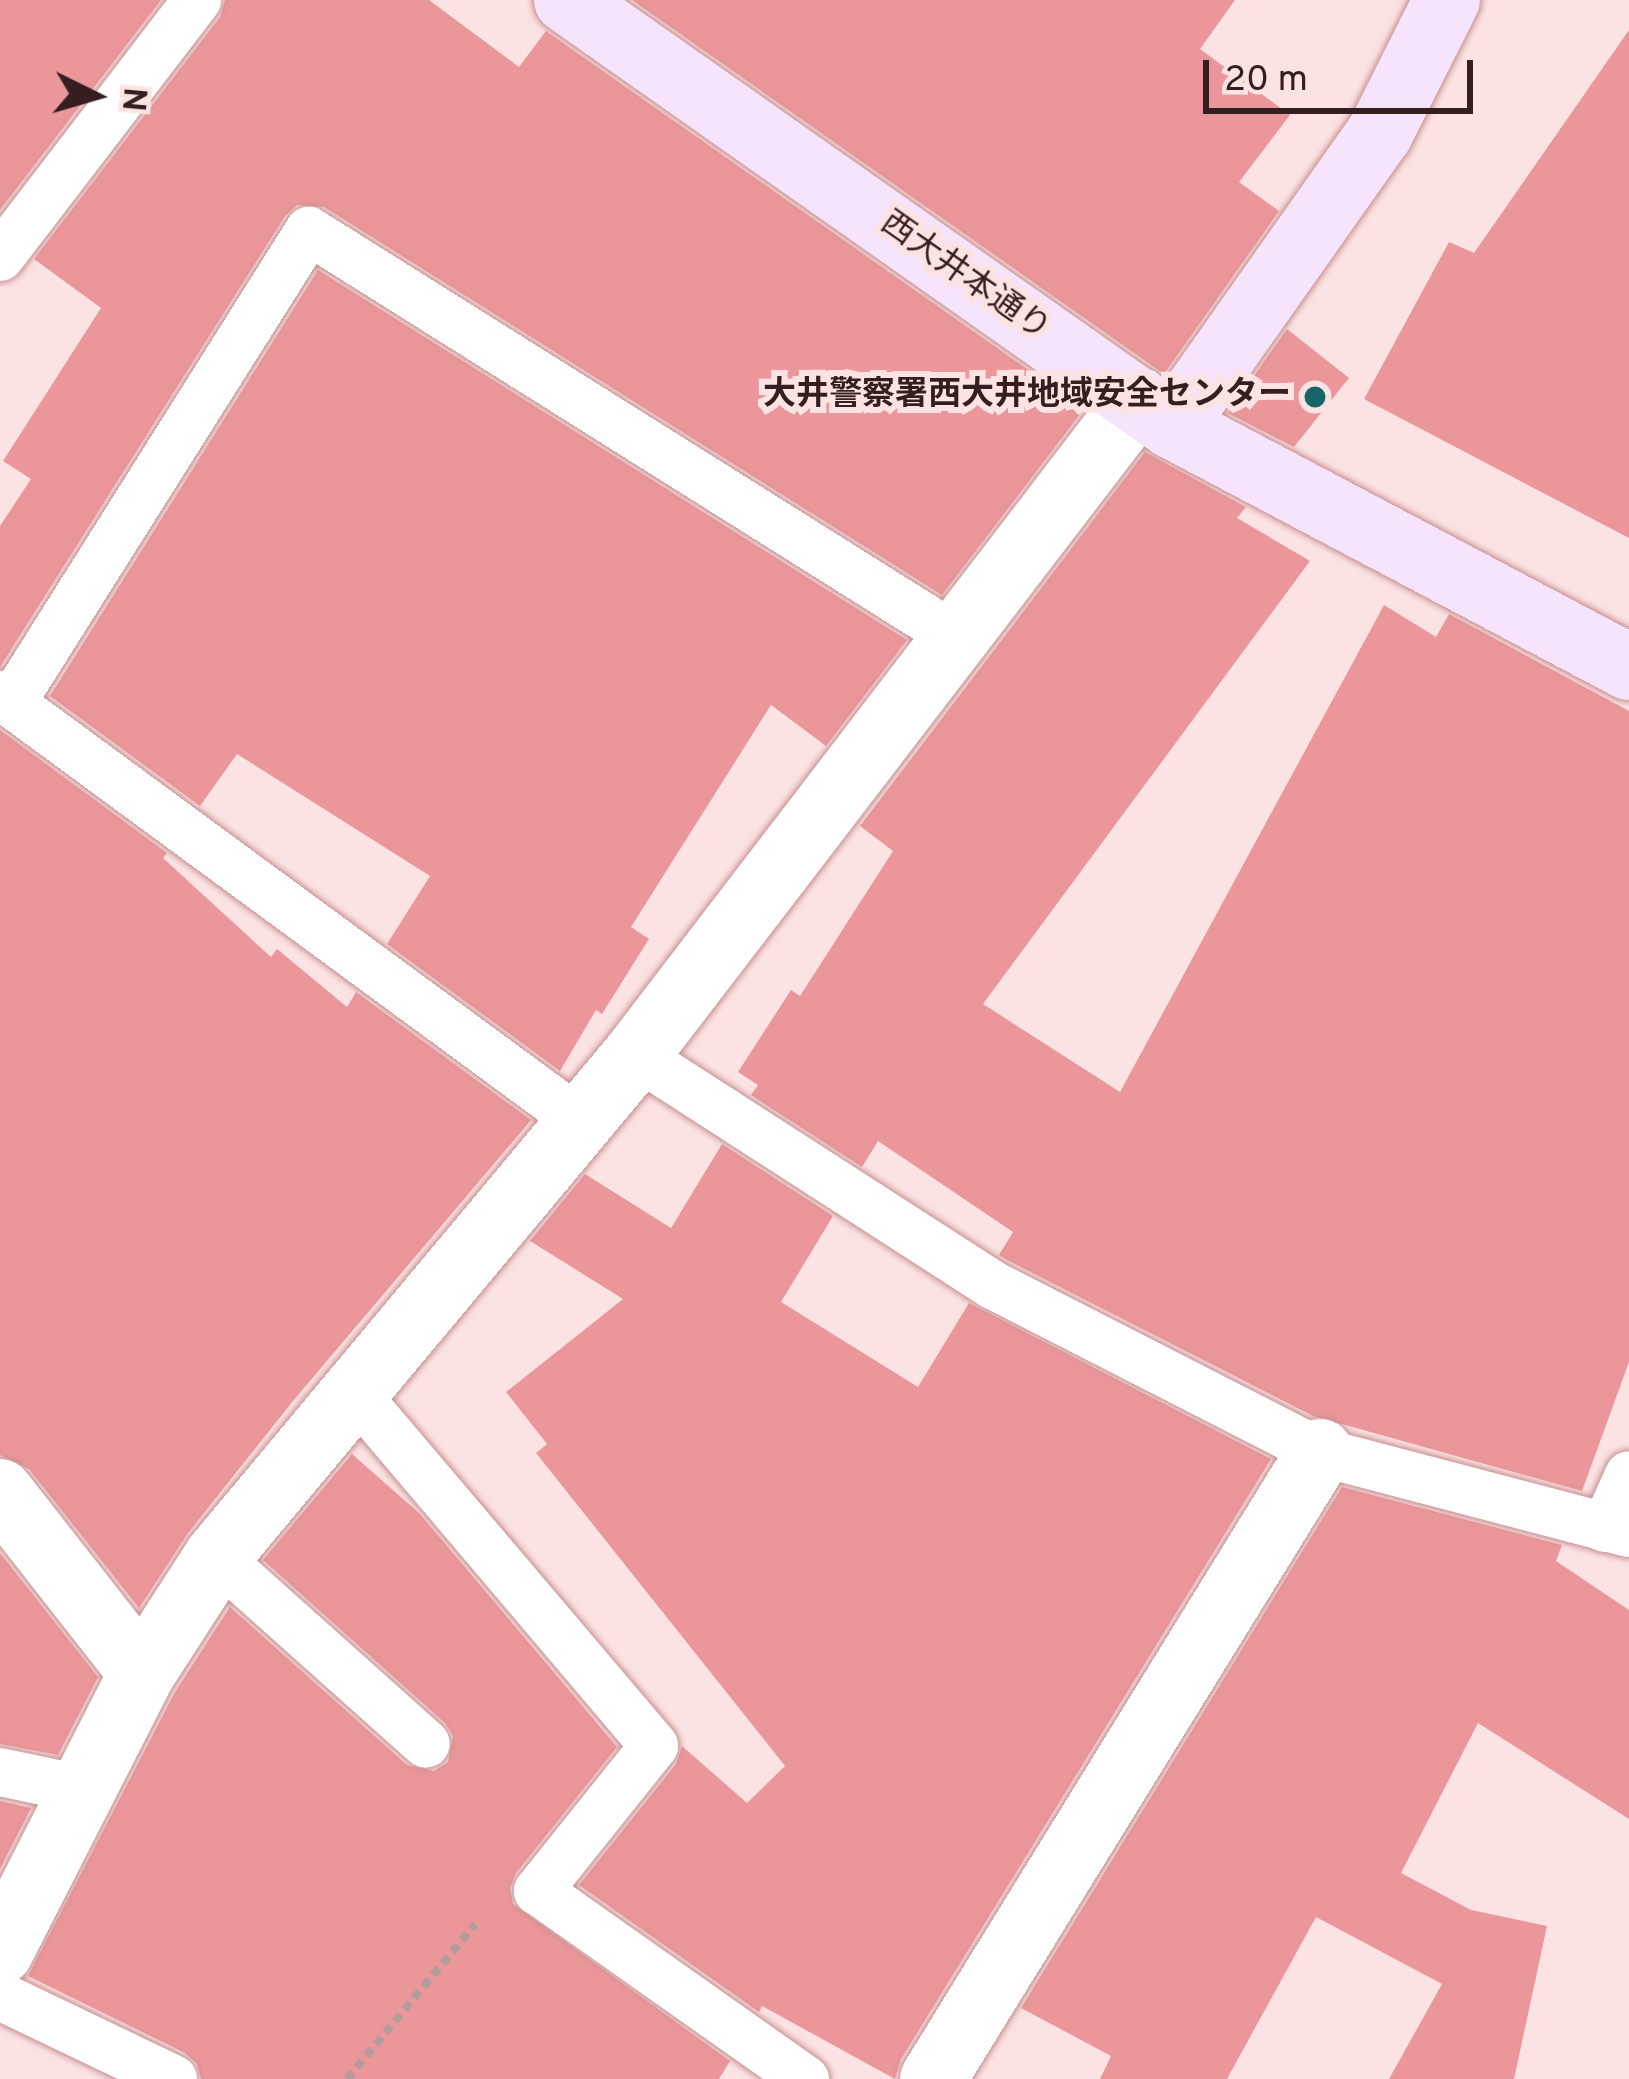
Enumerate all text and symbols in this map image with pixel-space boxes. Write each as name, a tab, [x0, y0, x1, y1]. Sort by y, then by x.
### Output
north arrow	[36, 36, 156, 156]
scale bar	[1209, 36, 1479, 110]
text: 20 m	[1224, 58, 1308, 104]
text: N	[110, 85, 154, 113]
street label: 西大井本通り	[872, 205, 1056, 351]
place label: 大井警察署西大井地域安全センター	[763, 377, 1291, 417]
marker: 大井警察署西大井地域安全センター	[1302, 384, 1328, 410]

